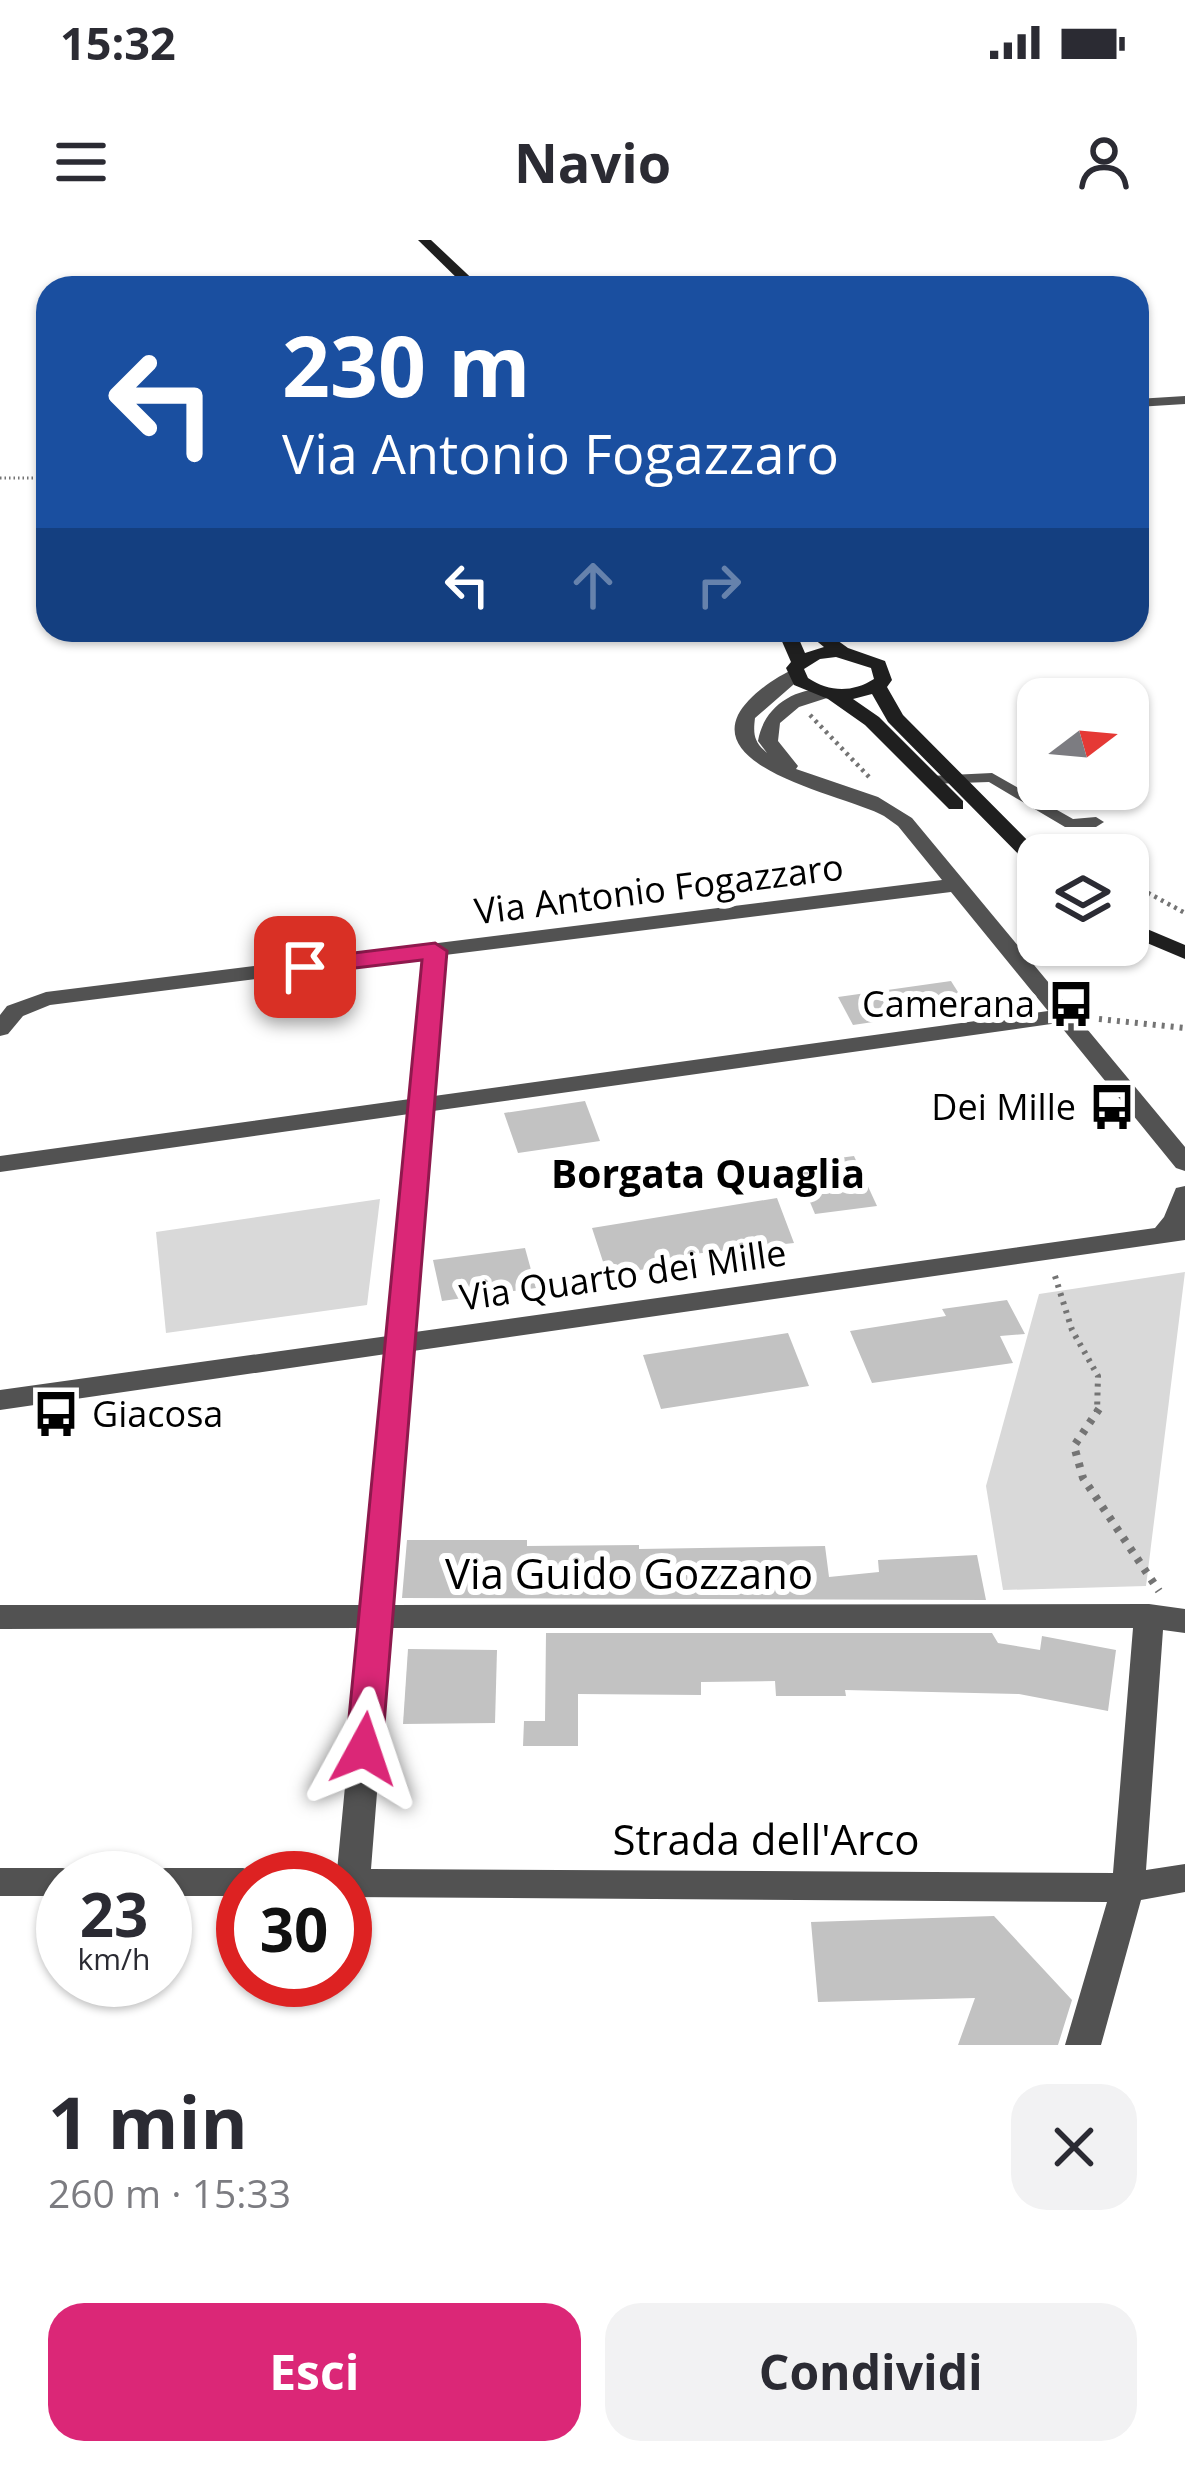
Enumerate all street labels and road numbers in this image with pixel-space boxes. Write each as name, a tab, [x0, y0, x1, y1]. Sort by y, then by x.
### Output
street label: Via Antonio Fogazzaro	[472, 842, 846, 935]
street label: Via Quarto dei Mille	[457, 1227, 789, 1322]
street label: Via Guido Gozzano	[445, 1544, 813, 1601]
street label: Strada dell'Arco	[612, 1810, 920, 1867]

